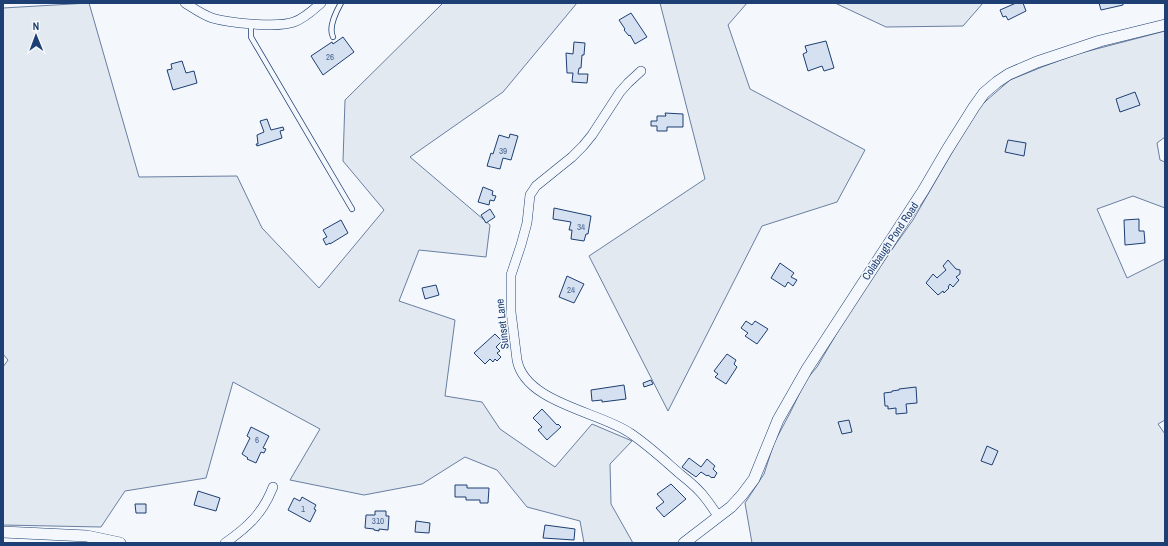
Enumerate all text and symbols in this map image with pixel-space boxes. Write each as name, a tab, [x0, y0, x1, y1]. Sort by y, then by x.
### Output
north arrow	[16, 16, 56, 56]
text: N	[32, 19, 39, 33]
house number: 26	[326, 51, 334, 63]
house number: 39	[499, 145, 507, 157]
street label: Colabaugh Pond Road	[859, 199, 921, 283]
house number: 34	[577, 221, 585, 233]
house number: 24	[567, 284, 575, 296]
street label: Sunset Lane	[492, 298, 512, 350]
house number: 6	[255, 434, 259, 446]
house number: 1	[301, 503, 305, 515]
house number: 310	[372, 515, 384, 527]

